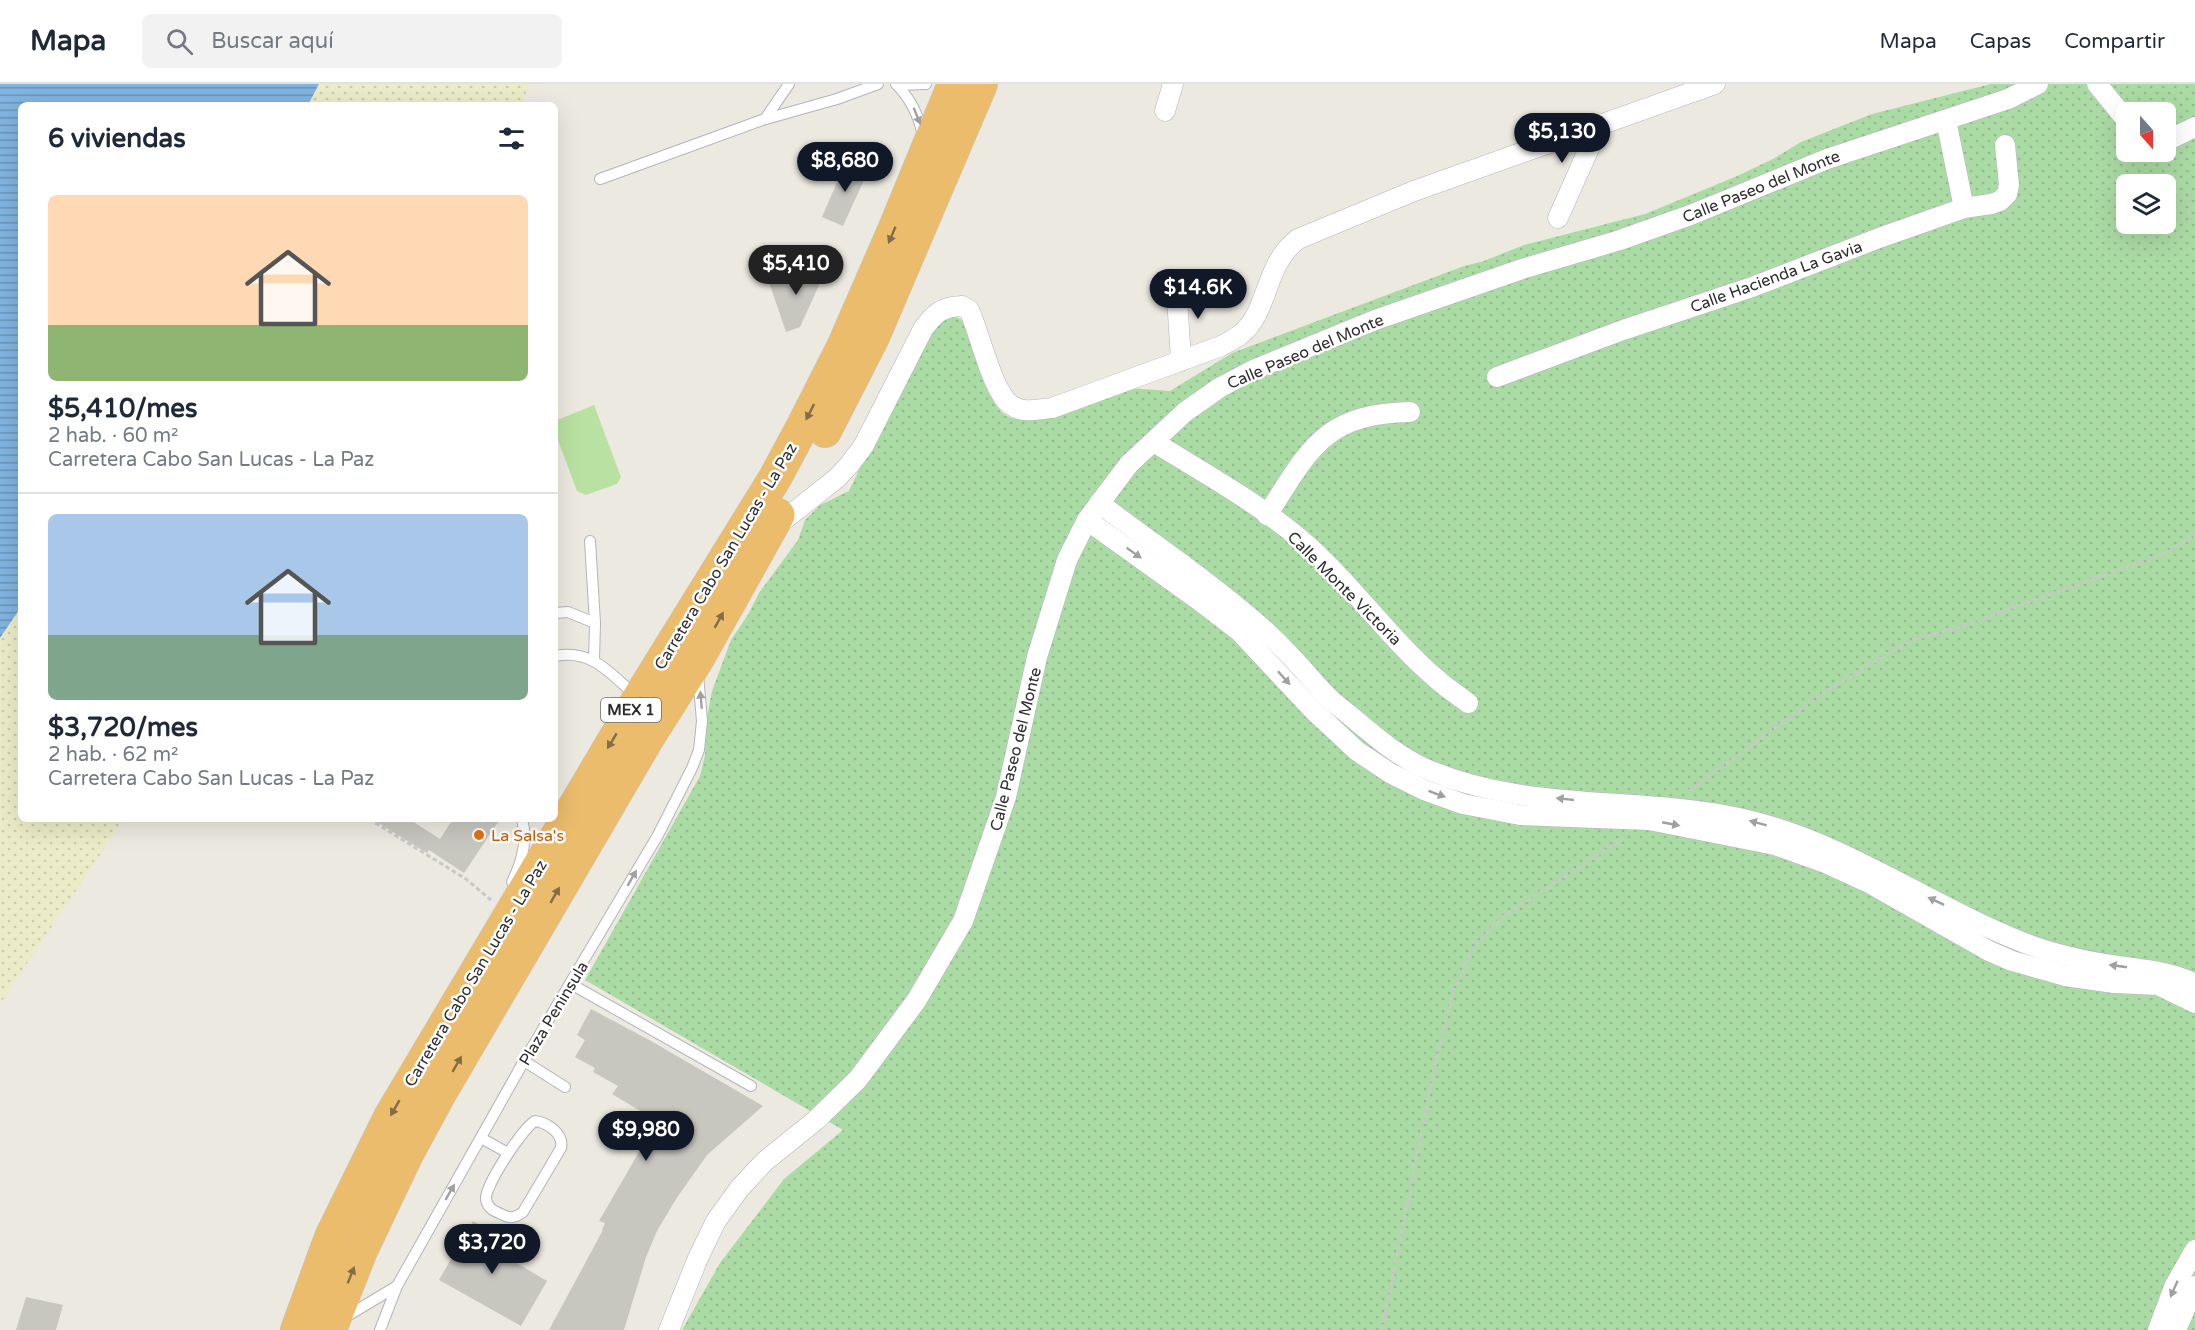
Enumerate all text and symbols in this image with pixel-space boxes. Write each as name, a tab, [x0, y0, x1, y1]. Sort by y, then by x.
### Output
search box	[142, 14, 562, 68]
text: Mapa	[30, 24, 106, 58]
icon: search	[163, 25, 196, 58]
text: Buscar aquí	[211, 28, 334, 54]
text: Mapa	[1880, 29, 1937, 54]
text: Capas	[1970, 29, 2031, 54]
text: Compartir	[2064, 29, 2165, 54]
north arrow	[2116, 102, 2176, 162]
map controls	[2116, 102, 2176, 234]
one-way arrow	[912, 107, 922, 125]
pin: $5,130	[1513, 113, 1611, 164]
text: $5,130	[1528, 120, 1596, 144]
icon: filters	[495, 122, 528, 155]
text: 6 viviendas	[48, 123, 186, 154]
pin: $8,680	[796, 142, 894, 193]
street label: Calle Paseo del Monte	[1680, 146, 1843, 228]
text: $8,680	[811, 149, 879, 173]
button: layers	[2116, 174, 2176, 234]
one-way arrow	[887, 227, 897, 245]
icon: home	[234, 234, 342, 342]
street label: Calle Hacienda La Gavia	[1688, 236, 1865, 317]
pin: $5,410	[747, 245, 845, 296]
text: $5,410	[762, 252, 830, 276]
pin: $14.6K	[1149, 269, 1247, 320]
text: $14.6K	[1164, 276, 1232, 300]
street label: Calle Paseo del Monte	[1224, 310, 1387, 394]
text: $5,410/mes	[48, 393, 198, 424]
one-way arrow	[805, 404, 815, 421]
text: 2 hab. · 60 m²	[48, 424, 178, 448]
street label: Carretera Cabo San Lucas - La Paz	[650, 439, 802, 674]
text: Carretera Cabo San Lucas - La Paz	[48, 448, 374, 472]
street label: Calle Monte Victoria	[1283, 527, 1406, 650]
one-way arrow	[1127, 547, 1142, 559]
icon: home	[234, 553, 342, 661]
one-way arrow	[714, 611, 724, 628]
street label: Calle Paseo del Monte	[986, 665, 1046, 833]
one-way arrow	[1277, 670, 1291, 685]
one-way arrow	[696, 690, 705, 709]
road number: MEX 1	[601, 698, 661, 722]
text: $3,720/mes	[48, 712, 198, 743]
one-way arrow	[607, 733, 618, 749]
text: 2 hab. · 62 m²	[48, 743, 178, 767]
text: Carretera Cabo San Lucas - La Paz	[48, 767, 374, 791]
one-way arrow	[1428, 790, 1446, 800]
one-way arrow	[1555, 794, 1574, 804]
one-way arrow	[1749, 818, 1767, 828]
one-way arrow	[1661, 820, 1680, 829]
place label: La Salsa's	[491, 826, 564, 846]
marker: La Salsa's	[472, 828, 486, 842]
street label: Carretera Cabo San Lucas - La Paz	[400, 856, 552, 1091]
one-way arrow	[627, 870, 638, 886]
one-way arrow	[550, 887, 561, 903]
one-way arrow	[1927, 897, 1944, 906]
street label: Plaza Peninsula	[515, 958, 593, 1069]
one-way arrow	[2109, 961, 2128, 970]
one-way arrow	[452, 1055, 462, 1072]
one-way arrow	[390, 1100, 401, 1116]
pin: $9,980	[597, 1111, 695, 1162]
text: $9,980	[612, 1118, 680, 1142]
one-way arrow	[445, 1183, 455, 1200]
pin: $3,720	[443, 1224, 541, 1275]
text: $3,720	[458, 1231, 526, 1255]
one-way arrow	[346, 1266, 356, 1284]
one-way arrow	[2169, 1280, 2179, 1298]

